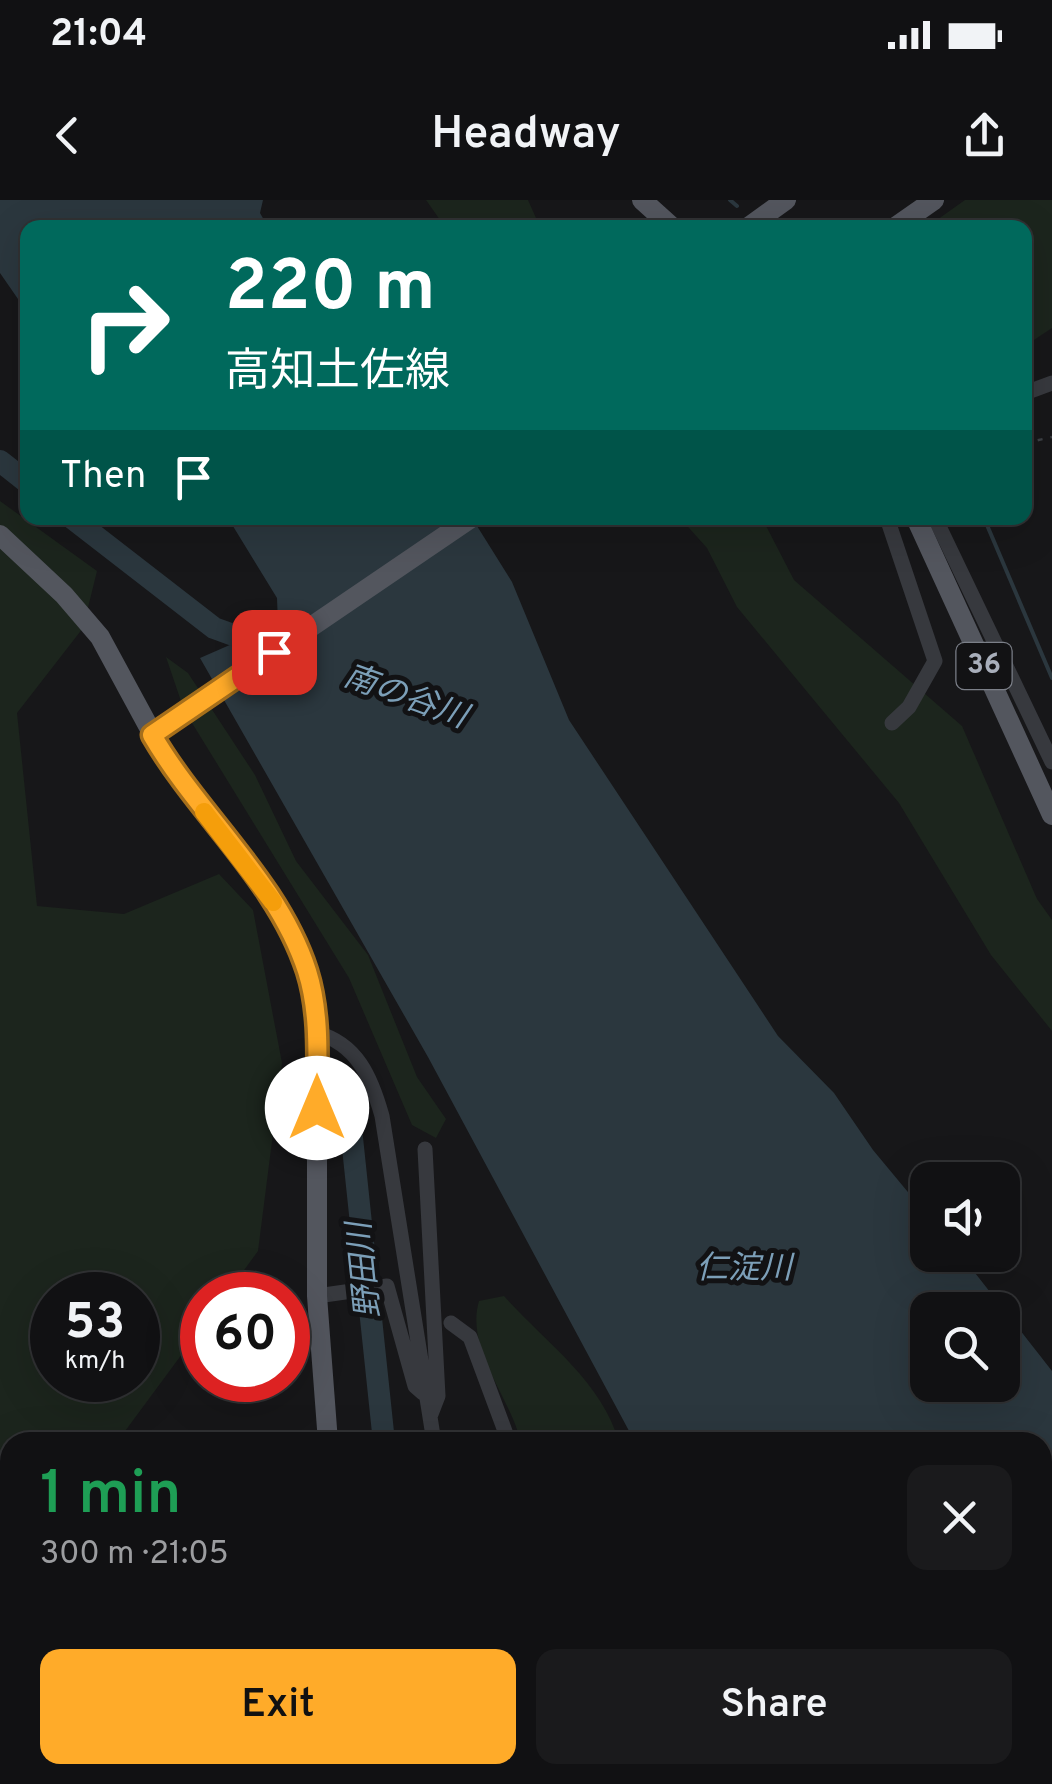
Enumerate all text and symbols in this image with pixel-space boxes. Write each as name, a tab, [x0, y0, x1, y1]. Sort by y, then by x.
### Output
text: 21:04	[50, 11, 147, 60]
text: Headway	[431, 107, 621, 164]
icon: back	[40, 108, 95, 163]
icon: share	[957, 108, 1012, 163]
text: 220 m	[225, 246, 435, 335]
icon: right	[60, 260, 190, 390]
text: 高知土佐線	[225, 345, 450, 402]
icon: arrive	[166, 450, 221, 505]
text: Then	[60, 453, 146, 502]
pin	[232, 610, 317, 695]
icon: arrive	[247, 625, 302, 680]
road number: 36	[956, 643, 1012, 689]
water label: 南の谷川	[338, 657, 475, 740]
position arrow	[265, 1056, 369, 1160]
map controls	[910, 1162, 1020, 1402]
button: sound	[910, 1162, 1020, 1272]
water label: 野田川	[341, 1217, 391, 1320]
water label: 仁淀川	[696, 1250, 795, 1290]
speed limit sign: 60	[180, 1272, 310, 1402]
button: search	[910, 1292, 1020, 1402]
text: 53	[65, 1293, 125, 1356]
text: km/h	[65, 1346, 125, 1378]
text: 1 min	[40, 1459, 181, 1535]
button: close	[907, 1465, 1012, 1570]
text: 300 m · 21:05	[40, 1535, 229, 1575]
button: Exit	[40, 1649, 516, 1764]
button: Share	[536, 1649, 1012, 1764]

